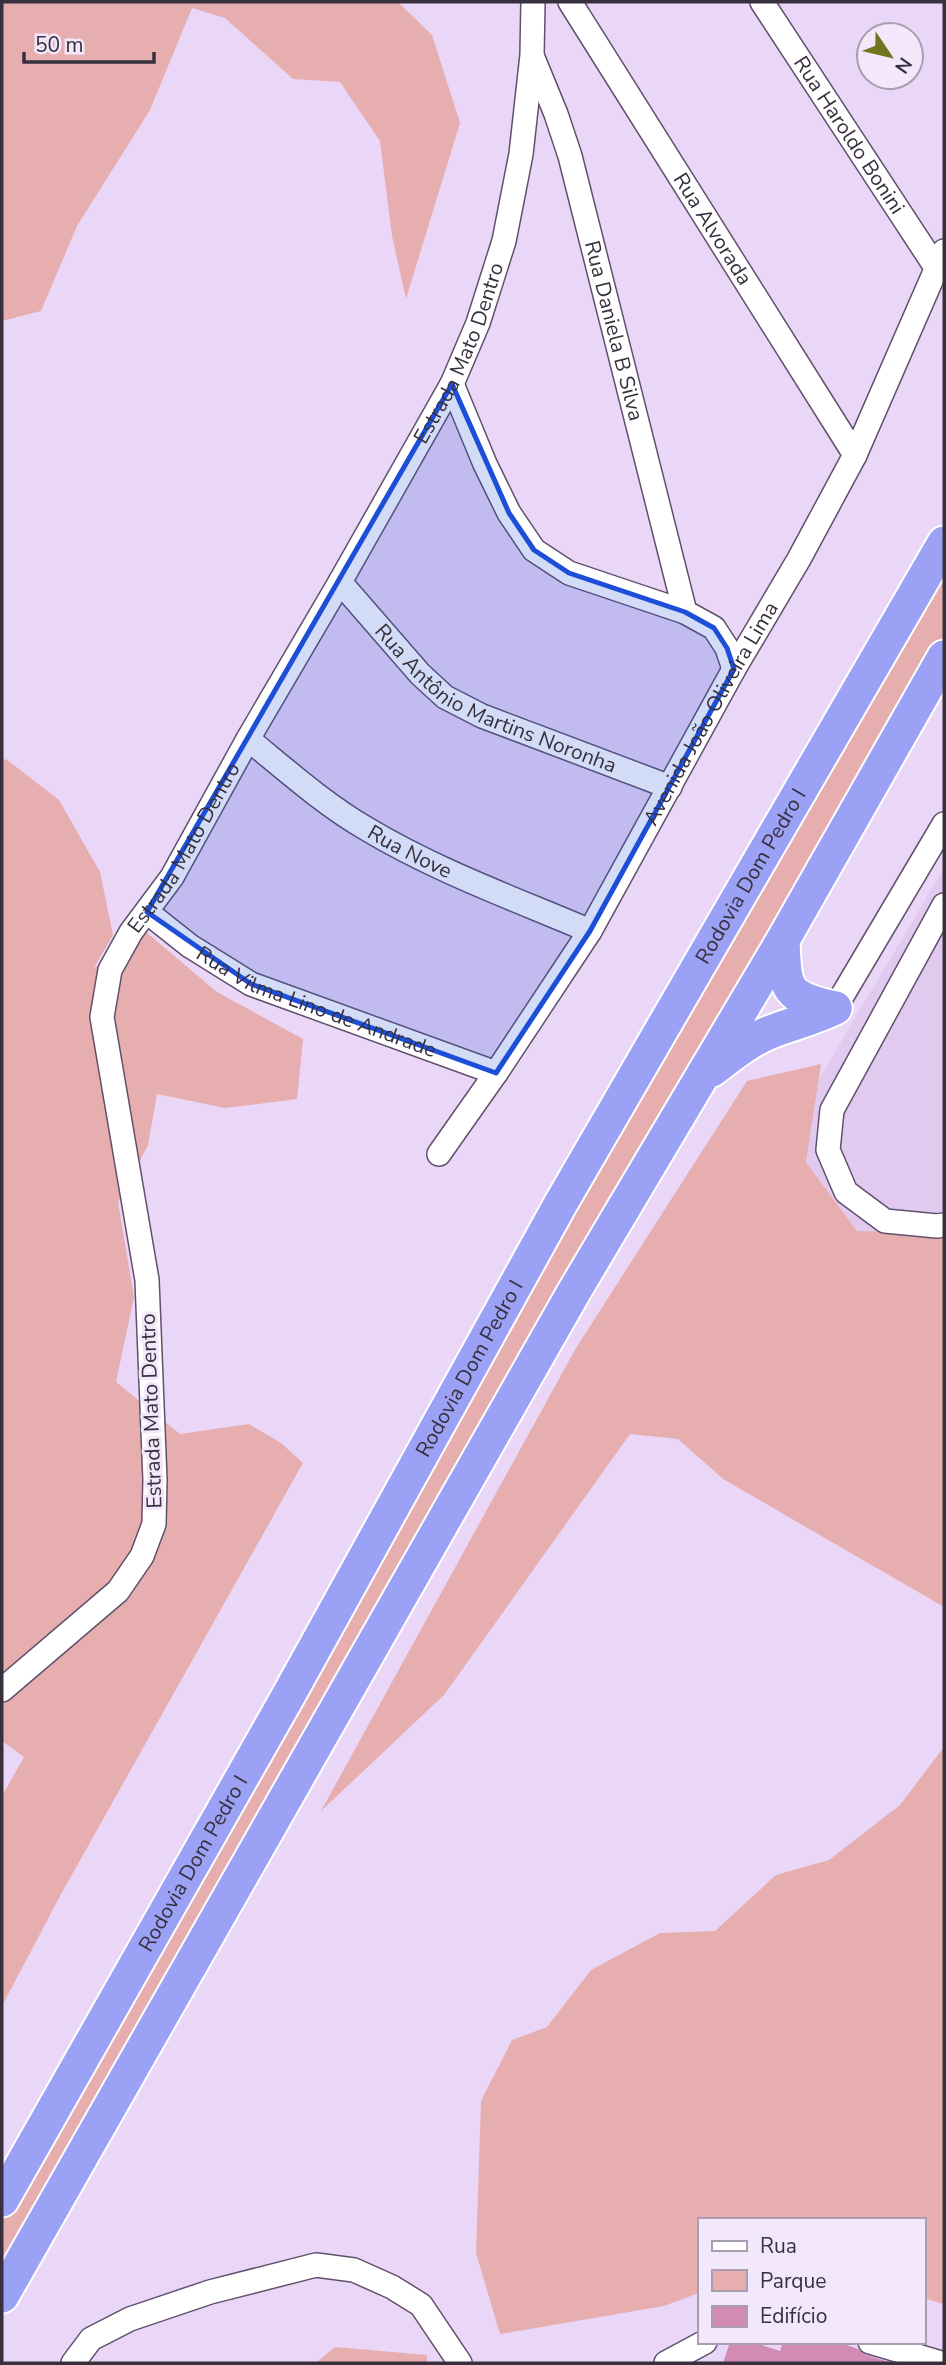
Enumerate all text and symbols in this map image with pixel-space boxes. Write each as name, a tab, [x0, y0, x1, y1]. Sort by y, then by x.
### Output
scale bar	[24, 21, 154, 65]
north arrow	[855, 21, 925, 91]
text: 50 m	[35, 31, 84, 59]
street label: Rua Haroldo Bonini	[787, 51, 911, 219]
text: N	[888, 52, 918, 78]
street label: Rua Alvorada	[667, 167, 759, 290]
street label: Rua Daniela B Silva	[578, 238, 650, 424]
street label: Estrada Mato Dentro	[407, 259, 510, 449]
street label: Avenida João Oliveira Lima	[637, 597, 785, 830]
street label: Rua Antônio Martins Noronha	[369, 618, 621, 780]
street label: Estrada Mato Dentro	[121, 757, 246, 939]
street label: Rodovia Dom Pedro I	[689, 783, 813, 969]
street label: Rua Nove	[363, 818, 457, 885]
street label: Rua Vilma Lino de Andrade	[191, 939, 440, 1064]
street label: Rodovia Dom Pedro I	[409, 1275, 530, 1462]
street label: Estrada Mato Dentro	[134, 1313, 168, 1509]
street label: Rodovia Dom Pedro I	[132, 1770, 254, 1957]
legend	[698, 2218, 925, 2344]
text: Rua	[760, 2232, 797, 2260]
text: Parque	[760, 2267, 827, 2295]
text: Edifício	[760, 2302, 827, 2330]

